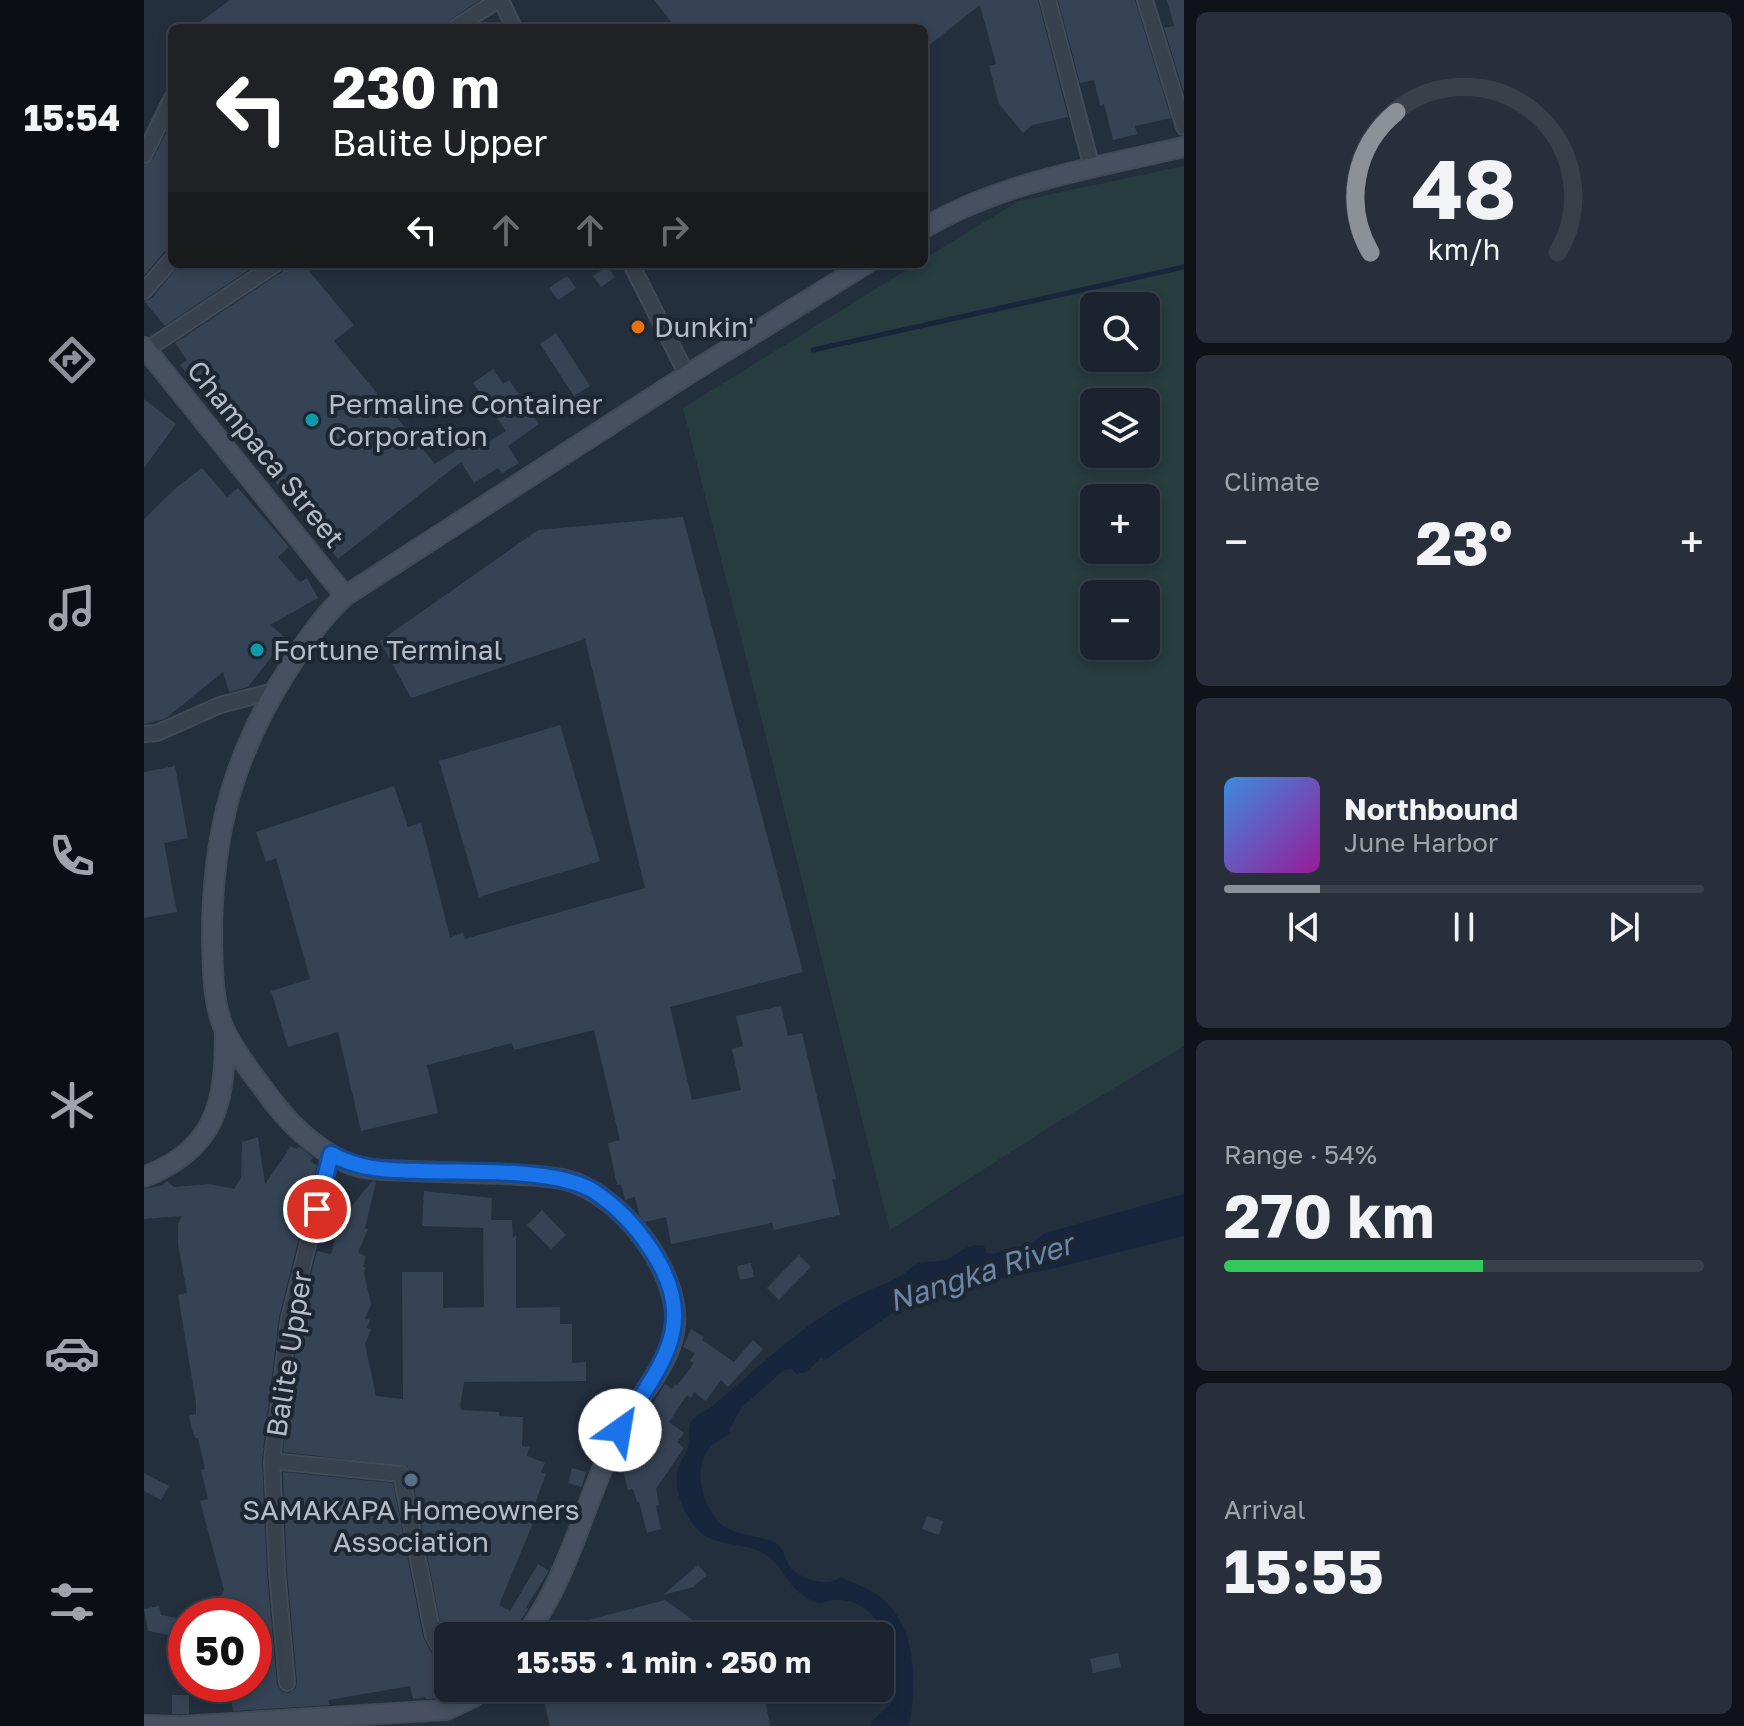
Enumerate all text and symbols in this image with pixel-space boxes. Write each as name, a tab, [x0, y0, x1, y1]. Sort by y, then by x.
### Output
text: 230 m	[332, 53, 500, 120]
icon: left	[200, 56, 304, 160]
text: 15:54	[24, 96, 120, 139]
text: Balite Upper	[332, 121, 547, 164]
text: 48	[1411, 137, 1517, 237]
icon: left	[400, 208, 444, 252]
icon: ahead	[484, 208, 528, 252]
icon: ahead	[568, 208, 612, 252]
icon: right	[652, 208, 696, 252]
text: km/h	[1428, 233, 1500, 267]
map controls	[1080, 292, 1160, 660]
button: search	[1080, 292, 1160, 372]
place label: Dunkin'	[654, 310, 754, 343]
marker: Dunkin'	[629, 318, 647, 336]
icon: directions	[44, 332, 100, 388]
street label: Champaca Street	[181, 354, 352, 554]
place label: Permaline Container Corporation	[328, 387, 603, 452]
button: layers	[1080, 388, 1160, 468]
marker: Permaline Container Corporation	[303, 411, 321, 429]
text: Climate	[1224, 466, 1320, 497]
button: +	[1080, 484, 1160, 564]
text: 23°	[1416, 506, 1512, 578]
text: −	[1224, 515, 1248, 568]
text: +	[1680, 515, 1704, 568]
icon: music	[44, 580, 100, 636]
button: −	[1080, 580, 1160, 660]
place label: Fortune Terminal	[273, 633, 503, 666]
marker: Fortune Terminal	[248, 641, 266, 659]
text: Northbound	[1344, 791, 1518, 827]
text: June Harbor	[1344, 827, 1498, 858]
icon: phone	[44, 828, 100, 884]
icon: previous	[1282, 905, 1326, 949]
icon: pause	[1442, 905, 1486, 949]
icon: next	[1602, 905, 1646, 949]
icon: climate	[44, 1077, 100, 1133]
text: Range · 54%	[1224, 1139, 1377, 1170]
pin	[283, 1175, 351, 1243]
text: 270 km	[1224, 1179, 1435, 1251]
icon: arrive	[295, 1187, 339, 1231]
water label: Nangka River	[884, 1224, 1081, 1319]
street label: Balite Upper	[259, 1269, 318, 1439]
icon: car	[44, 1325, 100, 1381]
position arrow	[578, 1388, 662, 1472]
marker: SAMAKAPA Homeowners Association	[402, 1471, 420, 1489]
place label: SAMAKAPA Homeowners Association	[242, 1493, 580, 1558]
text: Arrival	[1224, 1494, 1305, 1525]
text: 15:55	[1224, 1534, 1384, 1606]
icon: filters	[44, 1574, 100, 1630]
speed limit sign: 50	[168, 1598, 272, 1702]
text: 15:55 · 1 min · 250 m	[517, 1644, 811, 1680]

